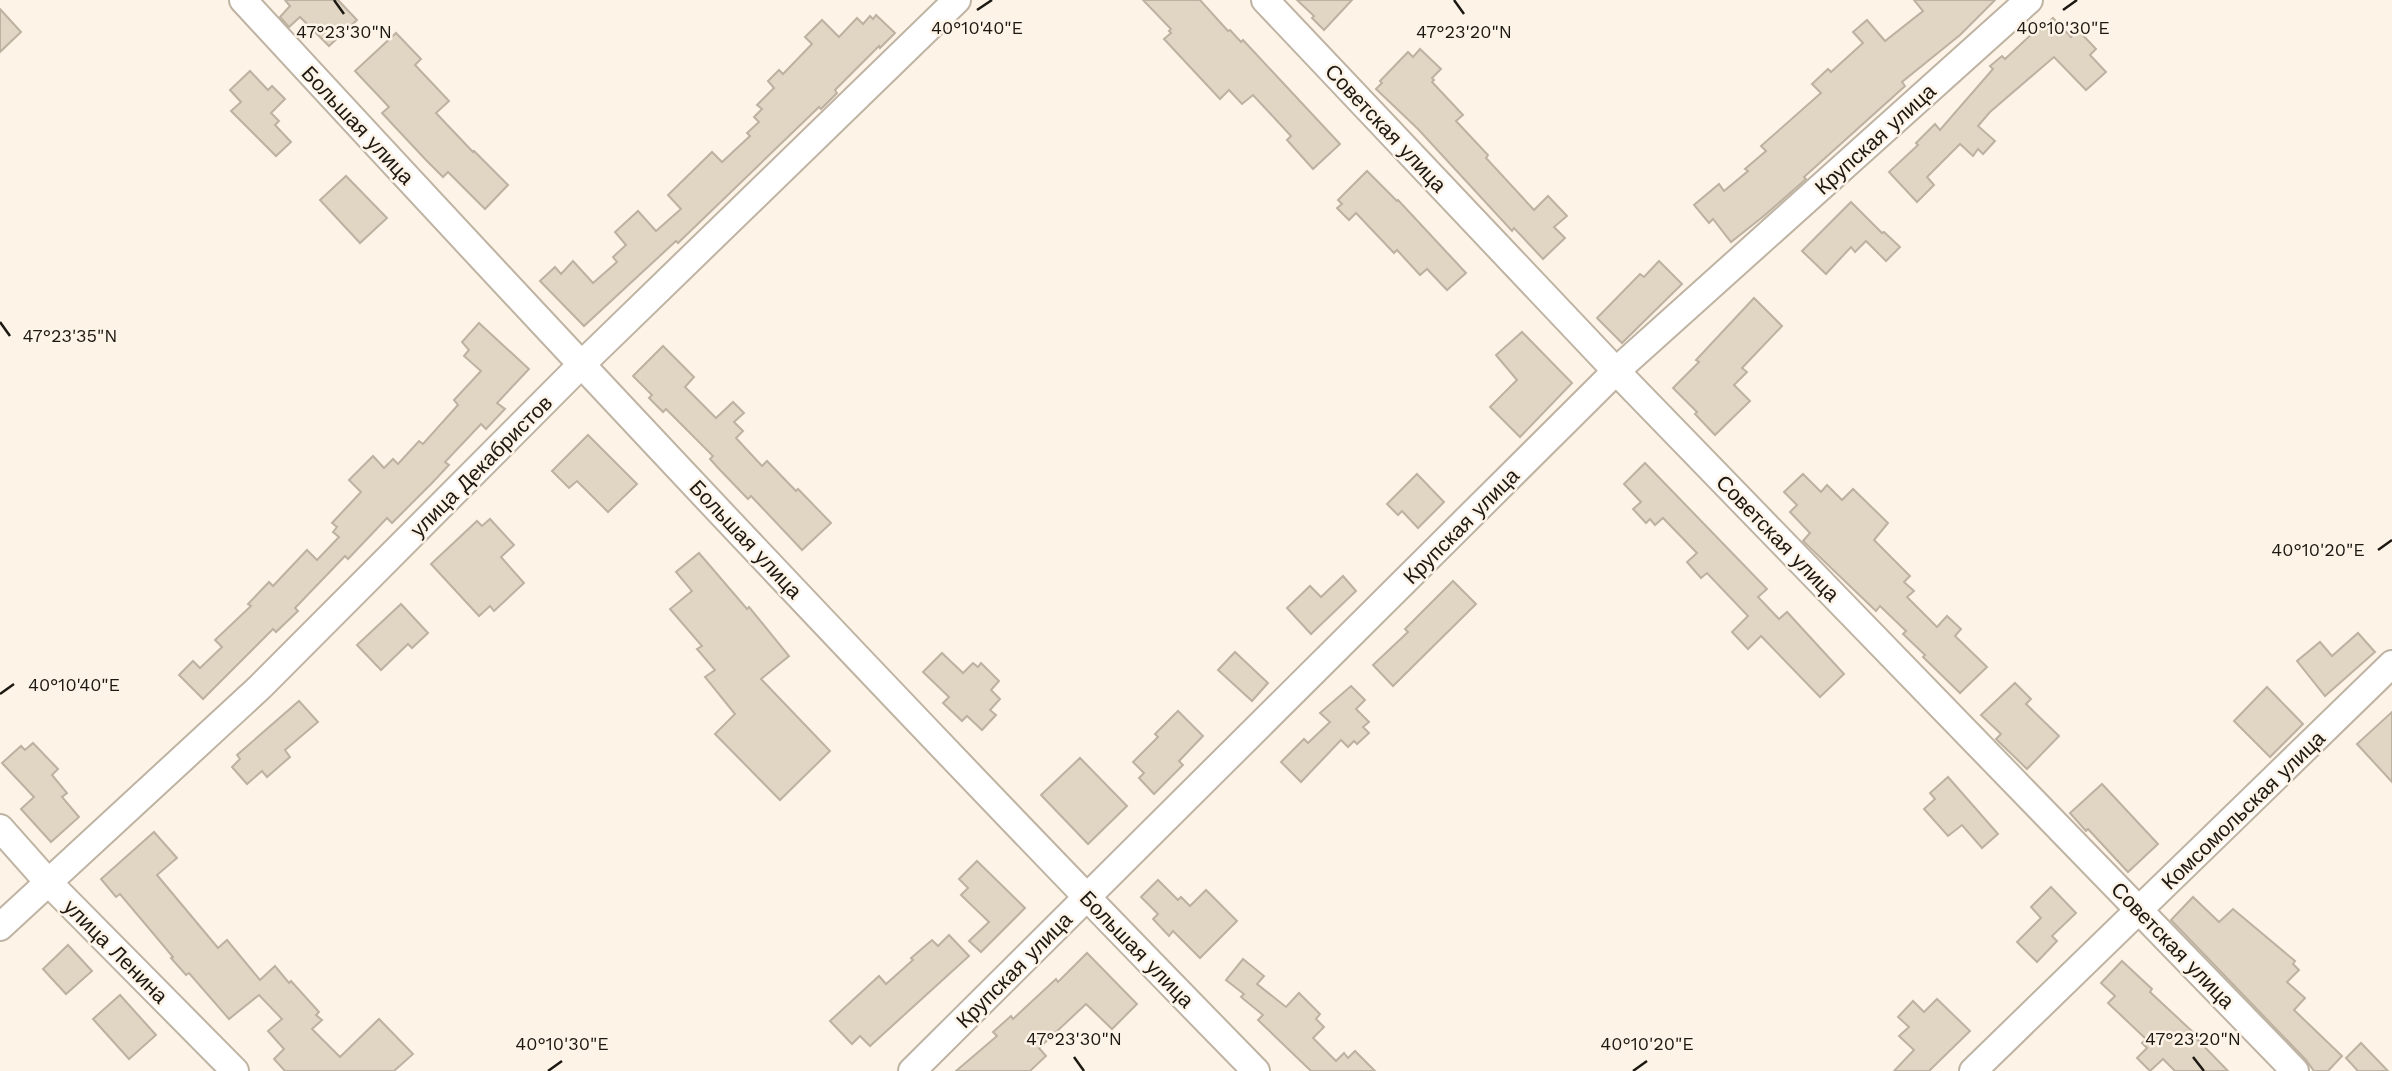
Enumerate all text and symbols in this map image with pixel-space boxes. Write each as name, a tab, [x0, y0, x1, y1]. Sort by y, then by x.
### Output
text: 40°10'40"E	[931, 17, 1023, 38]
text: 40°10'30"E	[2016, 17, 2110, 38]
text: 47°23'30"N	[296, 21, 392, 42]
text: 47°23'20"N	[1416, 21, 1512, 42]
street label: Советская улица	[1320, 59, 1452, 198]
street label: Большая улица	[297, 61, 420, 190]
street label: Крупская улица	[1810, 78, 1941, 200]
text: 47°23'35"N	[22, 325, 118, 346]
street label: улица Декабристов	[405, 390, 557, 542]
street label: Крупская улица	[1398, 463, 1524, 589]
street label: Советская улица	[1711, 470, 1845, 607]
street label: Большая улица	[685, 475, 808, 604]
text: 40°10'20"E	[2271, 539, 2365, 560]
text: 40°10'40"E	[28, 674, 120, 695]
street label: Комсомольская улица	[2156, 725, 2330, 895]
street label: Советская улица	[2106, 877, 2240, 1014]
street label: Большая улица	[1075, 885, 1199, 1013]
street label: улица Ленина	[59, 894, 173, 1008]
street label: Крупская улица	[951, 907, 1077, 1033]
text: 47°23'30"N	[1026, 1028, 1122, 1049]
text: 47°23'20"N	[2145, 1028, 2241, 1049]
text: 40°10'30"E	[515, 1033, 609, 1054]
text: 40°10'20"E	[1600, 1033, 1694, 1054]

